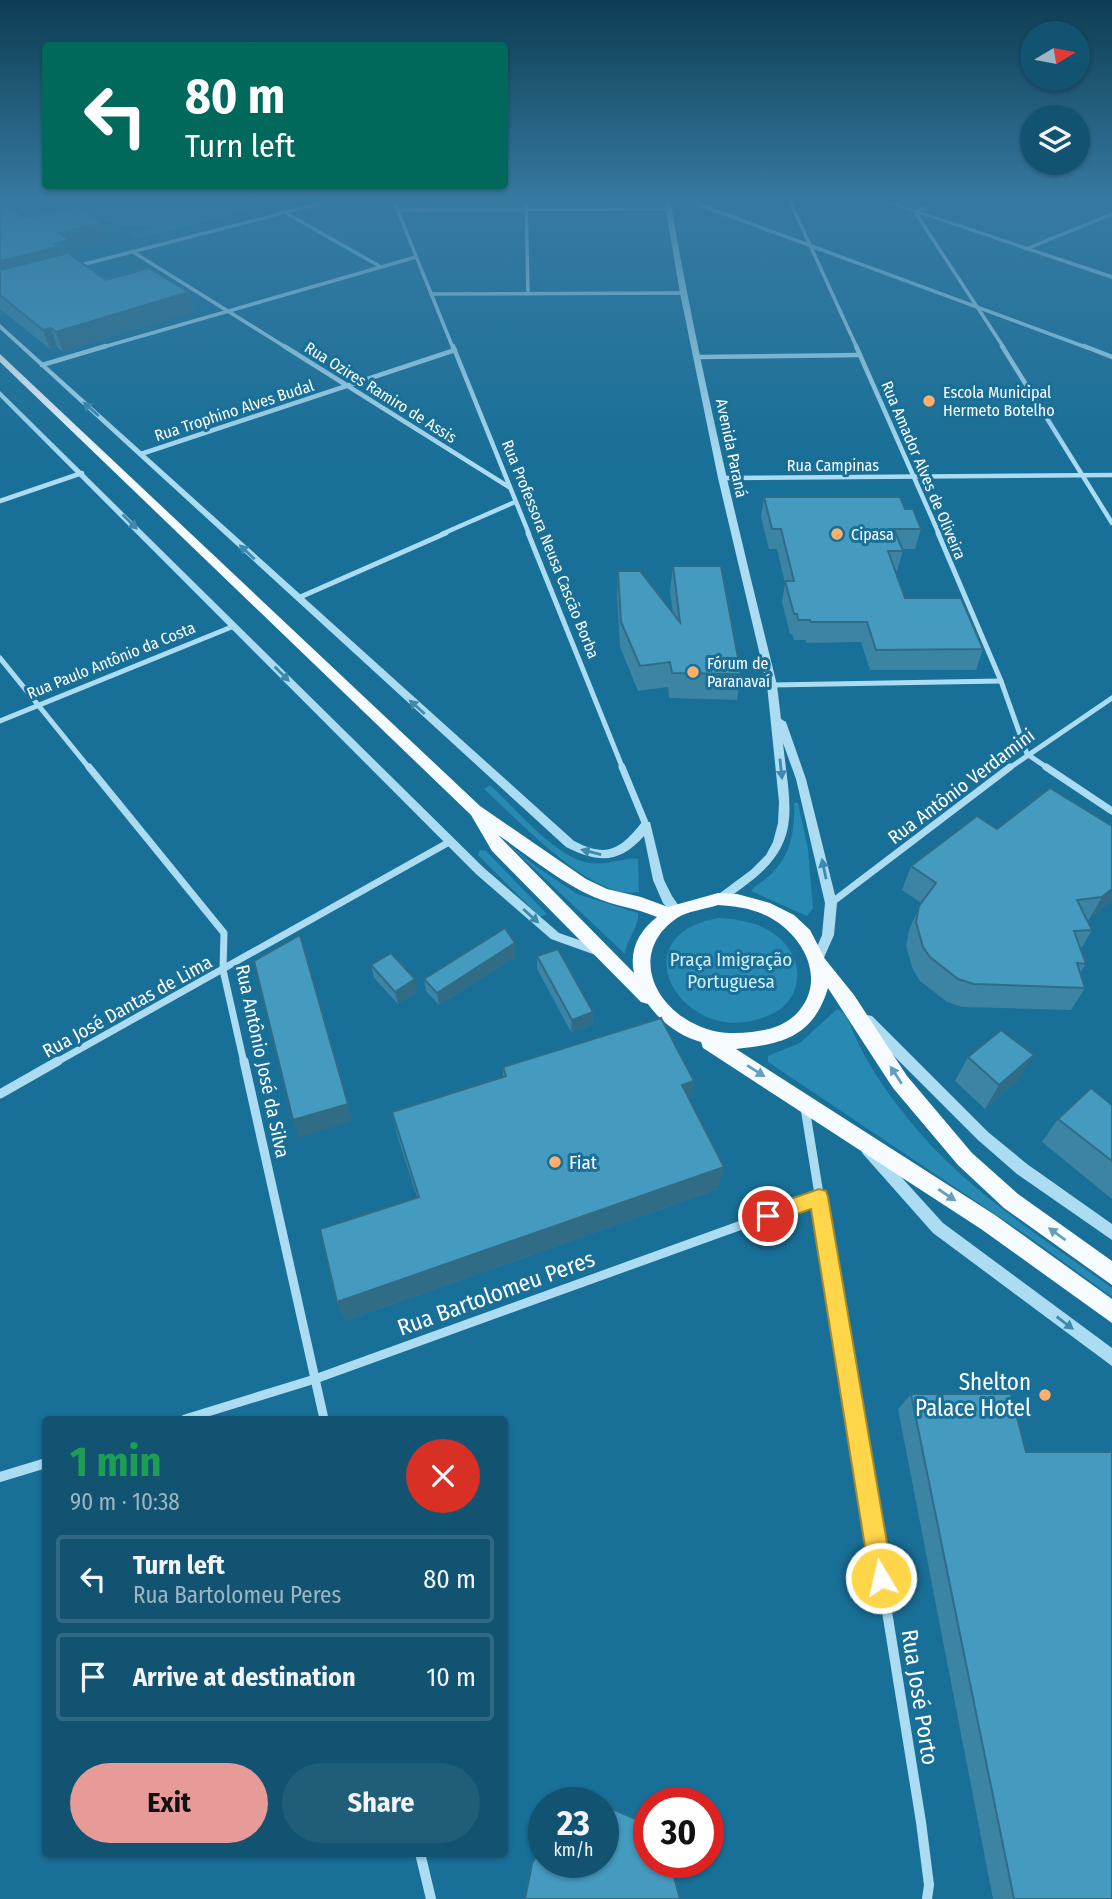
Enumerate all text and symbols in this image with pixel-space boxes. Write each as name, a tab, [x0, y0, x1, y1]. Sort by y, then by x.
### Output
north arrow	[1020, 21, 1090, 91]
map controls	[1020, 21, 1090, 175]
text: 80 m	[185, 67, 285, 126]
icon: left	[70, 70, 161, 161]
button: layers	[1020, 105, 1090, 175]
text: Turn left	[185, 127, 295, 165]
street label: Rua Ozires Ramiro de Assis	[301, 338, 460, 447]
street label: Rua Trophino Alves Budal	[152, 376, 316, 445]
street label: Rua Amador Alves de Oliveira	[877, 378, 970, 562]
place label: Escola Municipal Hermeto Botelho	[943, 383, 1055, 420]
marker: Escola Municipal Hermeto Botelho	[921, 393, 937, 409]
street label: Avenida Paraná	[712, 397, 751, 499]
one-way arrow	[83, 402, 100, 418]
street label: Rua Professora Neusa Cascão Borba	[498, 437, 603, 661]
street label: Rua Campinas	[787, 456, 879, 475]
one-way arrow	[122, 513, 138, 530]
place label: Cipasa	[851, 525, 894, 544]
marker: Cipasa	[829, 526, 845, 542]
one-way arrow	[238, 544, 256, 560]
street label: Rua Paulo Antônio da Costa	[24, 618, 198, 703]
place label: Fórum de Paranavaí	[707, 654, 770, 691]
marker: Fórum de Paranavaí	[685, 664, 701, 680]
one-way arrow	[274, 666, 290, 682]
one-way arrow	[409, 700, 426, 716]
street label: Rua Antônio Verdamini	[883, 724, 1039, 849]
one-way arrow	[776, 759, 787, 781]
one-way arrow	[579, 846, 601, 857]
one-way arrow	[818, 858, 829, 880]
one-way arrow	[522, 908, 540, 924]
park label: Praça Imigração Portuguesa	[670, 948, 792, 993]
street label: Rua José Dantas de Lima	[38, 950, 216, 1063]
street label: Rua Antônio José da Silva	[231, 962, 294, 1160]
one-way arrow	[747, 1064, 766, 1077]
one-way arrow	[889, 1066, 902, 1085]
place label: Fiat	[569, 1151, 598, 1174]
marker: Fiat	[547, 1154, 563, 1170]
pin	[738, 1186, 798, 1246]
one-way arrow	[938, 1188, 956, 1202]
icon: arrive	[749, 1197, 787, 1235]
one-way arrow	[1048, 1227, 1066, 1241]
street label: Rua Bartolomeu Peres	[393, 1244, 599, 1342]
one-way arrow	[1056, 1316, 1075, 1330]
place label: Shelton Palace Hotel	[915, 1368, 1031, 1422]
marker: Shelton Palace Hotel	[1037, 1387, 1053, 1403]
text: 1 min	[70, 1437, 161, 1487]
button: close	[406, 1439, 480, 1513]
text: 90 m · 10:38	[70, 1488, 180, 1516]
position arrow	[844, 1541, 918, 1615]
text: Turn left	[133, 1550, 225, 1581]
icon: left	[74, 1560, 112, 1598]
text: 80 m	[423, 1564, 476, 1595]
text: Rua Bartolomeu Peres	[133, 1581, 341, 1609]
street label: Rua José Porto	[895, 1627, 945, 1767]
icon: arrive	[74, 1658, 112, 1696]
text: Arrive at destination	[133, 1662, 356, 1693]
text: 10 m	[426, 1662, 476, 1693]
button: Exit	[70, 1763, 268, 1843]
button: Share	[282, 1763, 480, 1843]
speed limit sign: 30	[633, 1787, 724, 1878]
text: 23	[557, 1802, 590, 1844]
text: km/h	[553, 1839, 594, 1861]

